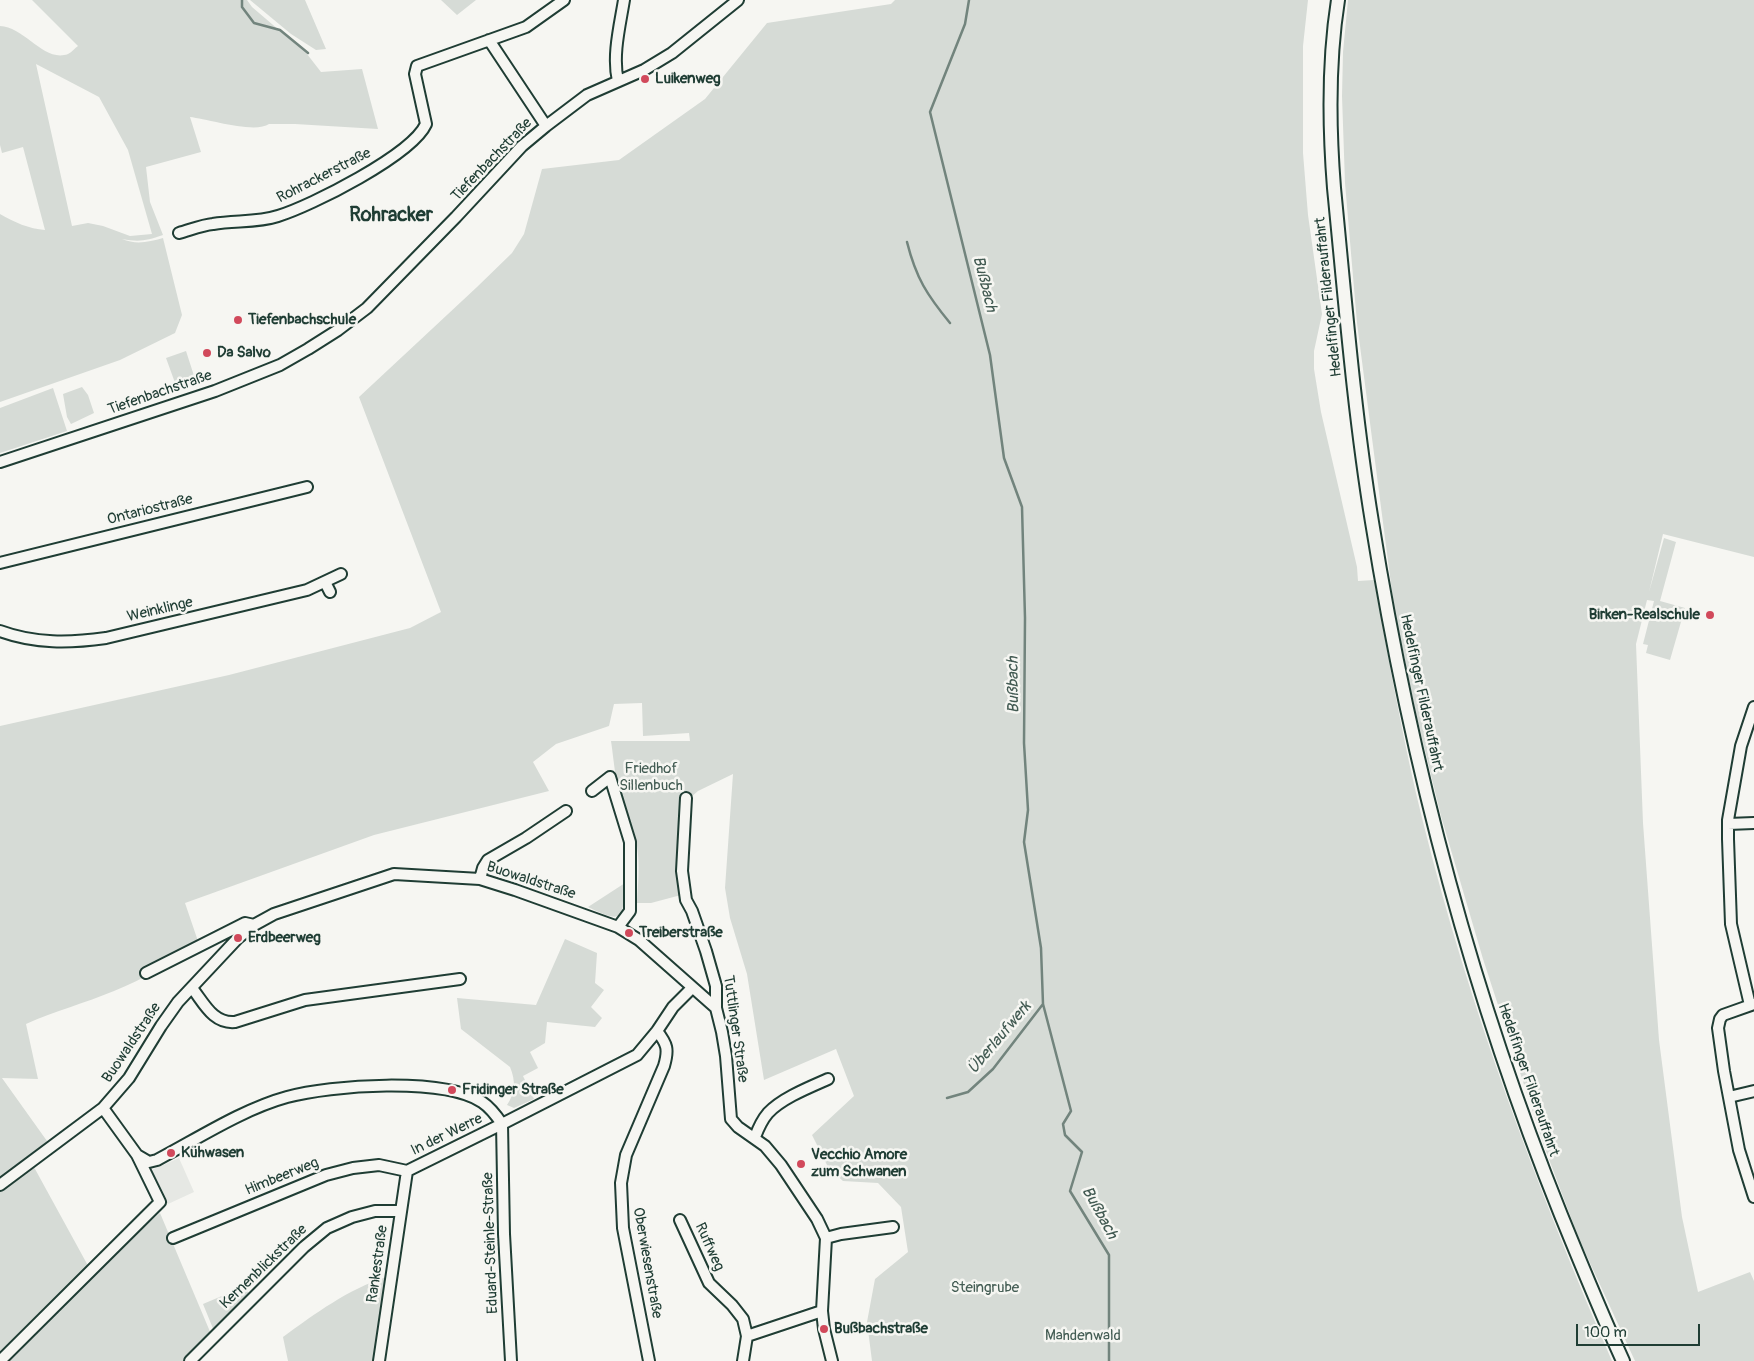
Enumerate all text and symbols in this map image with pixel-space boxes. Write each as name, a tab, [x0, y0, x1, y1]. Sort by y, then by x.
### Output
place label: Luikenweg	[655, 70, 721, 88]
marker: Luikenweg	[639, 73, 651, 85]
street label: Tiefenbachstraße	[448, 115, 536, 205]
street label: Rohrackerstraße	[274, 145, 374, 207]
district label: Rohracker	[349, 204, 433, 228]
street label: Hedelfinger Filderauffahrt	[1312, 216, 1346, 378]
water label: Bußbach	[968, 254, 1000, 314]
place label: Tiefenbachschule	[248, 311, 356, 329]
marker: Tiefenbachschule	[232, 314, 244, 326]
place label: Da Salvo	[217, 344, 271, 362]
marker: Da Salvo	[201, 347, 213, 359]
street label: Tiefenbachstraße	[106, 367, 214, 419]
street label: Ontariostraße	[105, 491, 195, 529]
street label: Weinklinge	[125, 594, 195, 626]
place label: Birken-Realschule	[1589, 606, 1700, 624]
marker: Birken-Realschule	[1704, 609, 1716, 621]
street label: Hedelfinger Filderauffahrt	[1396, 613, 1446, 773]
water label: Bußbach	[1004, 656, 1024, 714]
park label: Friedhof Sillenbuch	[619, 760, 683, 795]
street label: Buowaldstraße	[484, 858, 578, 904]
place label: Treiberstraße	[639, 924, 723, 942]
marker: Treiberstraße	[623, 927, 635, 939]
place label: Erdbeerweg	[248, 929, 321, 947]
marker: Erdbeerweg	[232, 932, 244, 944]
street label: Tuttlinger Straße	[719, 974, 751, 1084]
water label: Überlaufwerk	[964, 998, 1036, 1078]
street label: Buowaldstraße	[99, 1000, 165, 1086]
street label: Hedelfinger Filderauffahrt	[1493, 1001, 1563, 1159]
place label: Fridinger Straße	[462, 1081, 564, 1099]
marker: Fridinger Straße	[446, 1084, 458, 1096]
street label: In der Werre	[408, 1110, 486, 1160]
place label: Kühwasen	[181, 1144, 244, 1162]
place label: Vecchio Amore zum Schwanen	[811, 1146, 907, 1181]
marker: Kühwasen	[165, 1147, 177, 1159]
street label: Himbeerweg	[243, 1154, 321, 1200]
marker: Vecchio Amore zum Schwanen	[795, 1158, 807, 1170]
street label: Eduard-Steinle-Straße	[480, 1172, 502, 1314]
water label: Bußbach	[1077, 1184, 1121, 1242]
street label: Oberwiesenstraße	[628, 1206, 666, 1320]
street label: Ruffweg	[690, 1220, 728, 1274]
street label: Kernenblickstraße	[217, 1221, 311, 1313]
street label: Rankestraße	[364, 1224, 392, 1304]
park label: Steingrube	[951, 1279, 1019, 1297]
scale bar	[1579, 1314, 1703, 1346]
place label: Bußbachstraße	[834, 1320, 928, 1338]
marker: Bußbachstraße	[818, 1323, 830, 1335]
text: 100 m	[1584, 1323, 1627, 1342]
park label: Mahdenwald	[1045, 1327, 1121, 1345]

